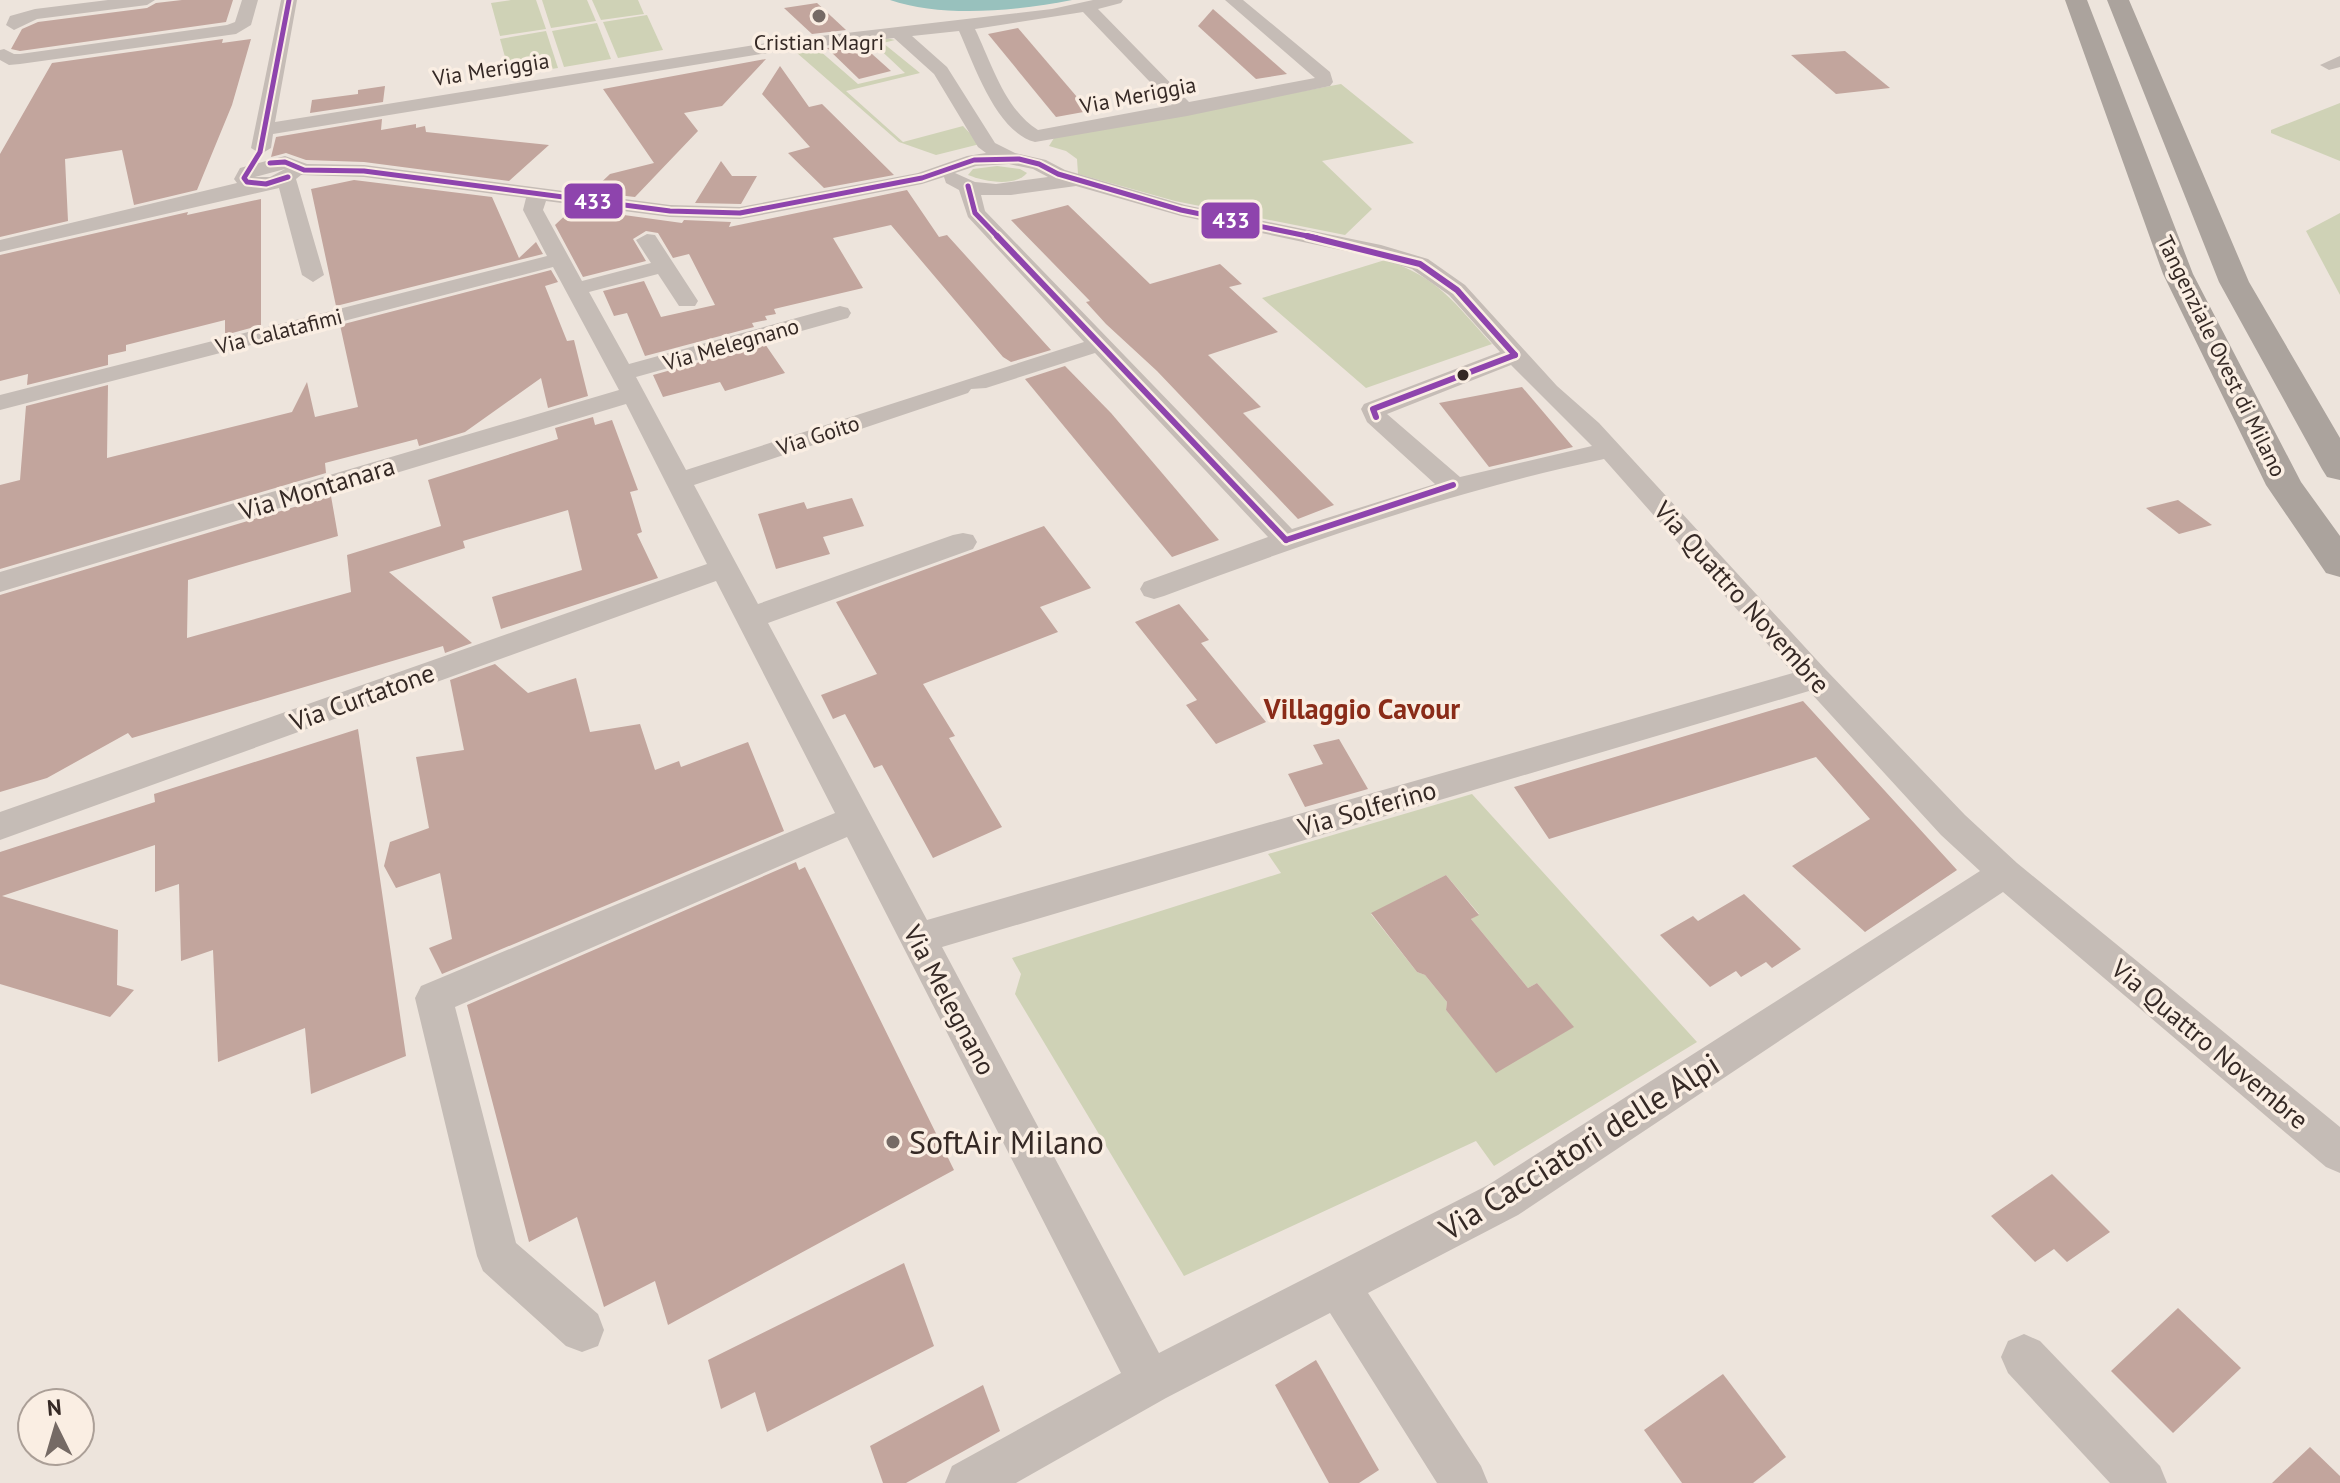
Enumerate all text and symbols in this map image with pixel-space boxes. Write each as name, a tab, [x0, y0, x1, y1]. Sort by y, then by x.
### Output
marker: Cristian Magri	[810, 7, 828, 25]
place label: Cristian Magri	[754, 28, 884, 56]
street label: Via Meriggia	[430, 46, 551, 92]
street label: Via Meriggia	[1077, 70, 1198, 120]
line badge: 433	[563, 182, 624, 220]
text: 433	[574, 187, 612, 215]
line badge: 433	[1200, 201, 1261, 240]
text: 433	[1212, 206, 1250, 234]
street label: Tangenziale Ovest di Milano	[2151, 231, 2293, 481]
street label: Via Calatafimi	[212, 302, 345, 361]
street label: Via Melegnano	[659, 311, 802, 377]
unlabelled marker	[1455, 367, 1471, 383]
street label: Via Goito	[772, 408, 863, 462]
street label: Via Montanara	[234, 449, 399, 528]
street label: Via Quattro Novembre	[1646, 493, 1837, 700]
street label: Via Curtatone	[284, 656, 439, 739]
district label: Villaggio Cavour	[1263, 690, 1460, 727]
street label: Via Solferino	[1293, 773, 1440, 844]
street label: Via Melegnano	[896, 918, 1003, 1081]
street label: Via Quattro Novembre	[2104, 951, 2315, 1136]
street label: Via Cacciatori delle Alpi	[1430, 1043, 1727, 1250]
place label: SoftAir Milano	[909, 1121, 1104, 1163]
marker: SoftAir Milano	[884, 1133, 902, 1151]
north arrow	[16, 1387, 96, 1467]
text: N	[46, 1392, 63, 1422]

